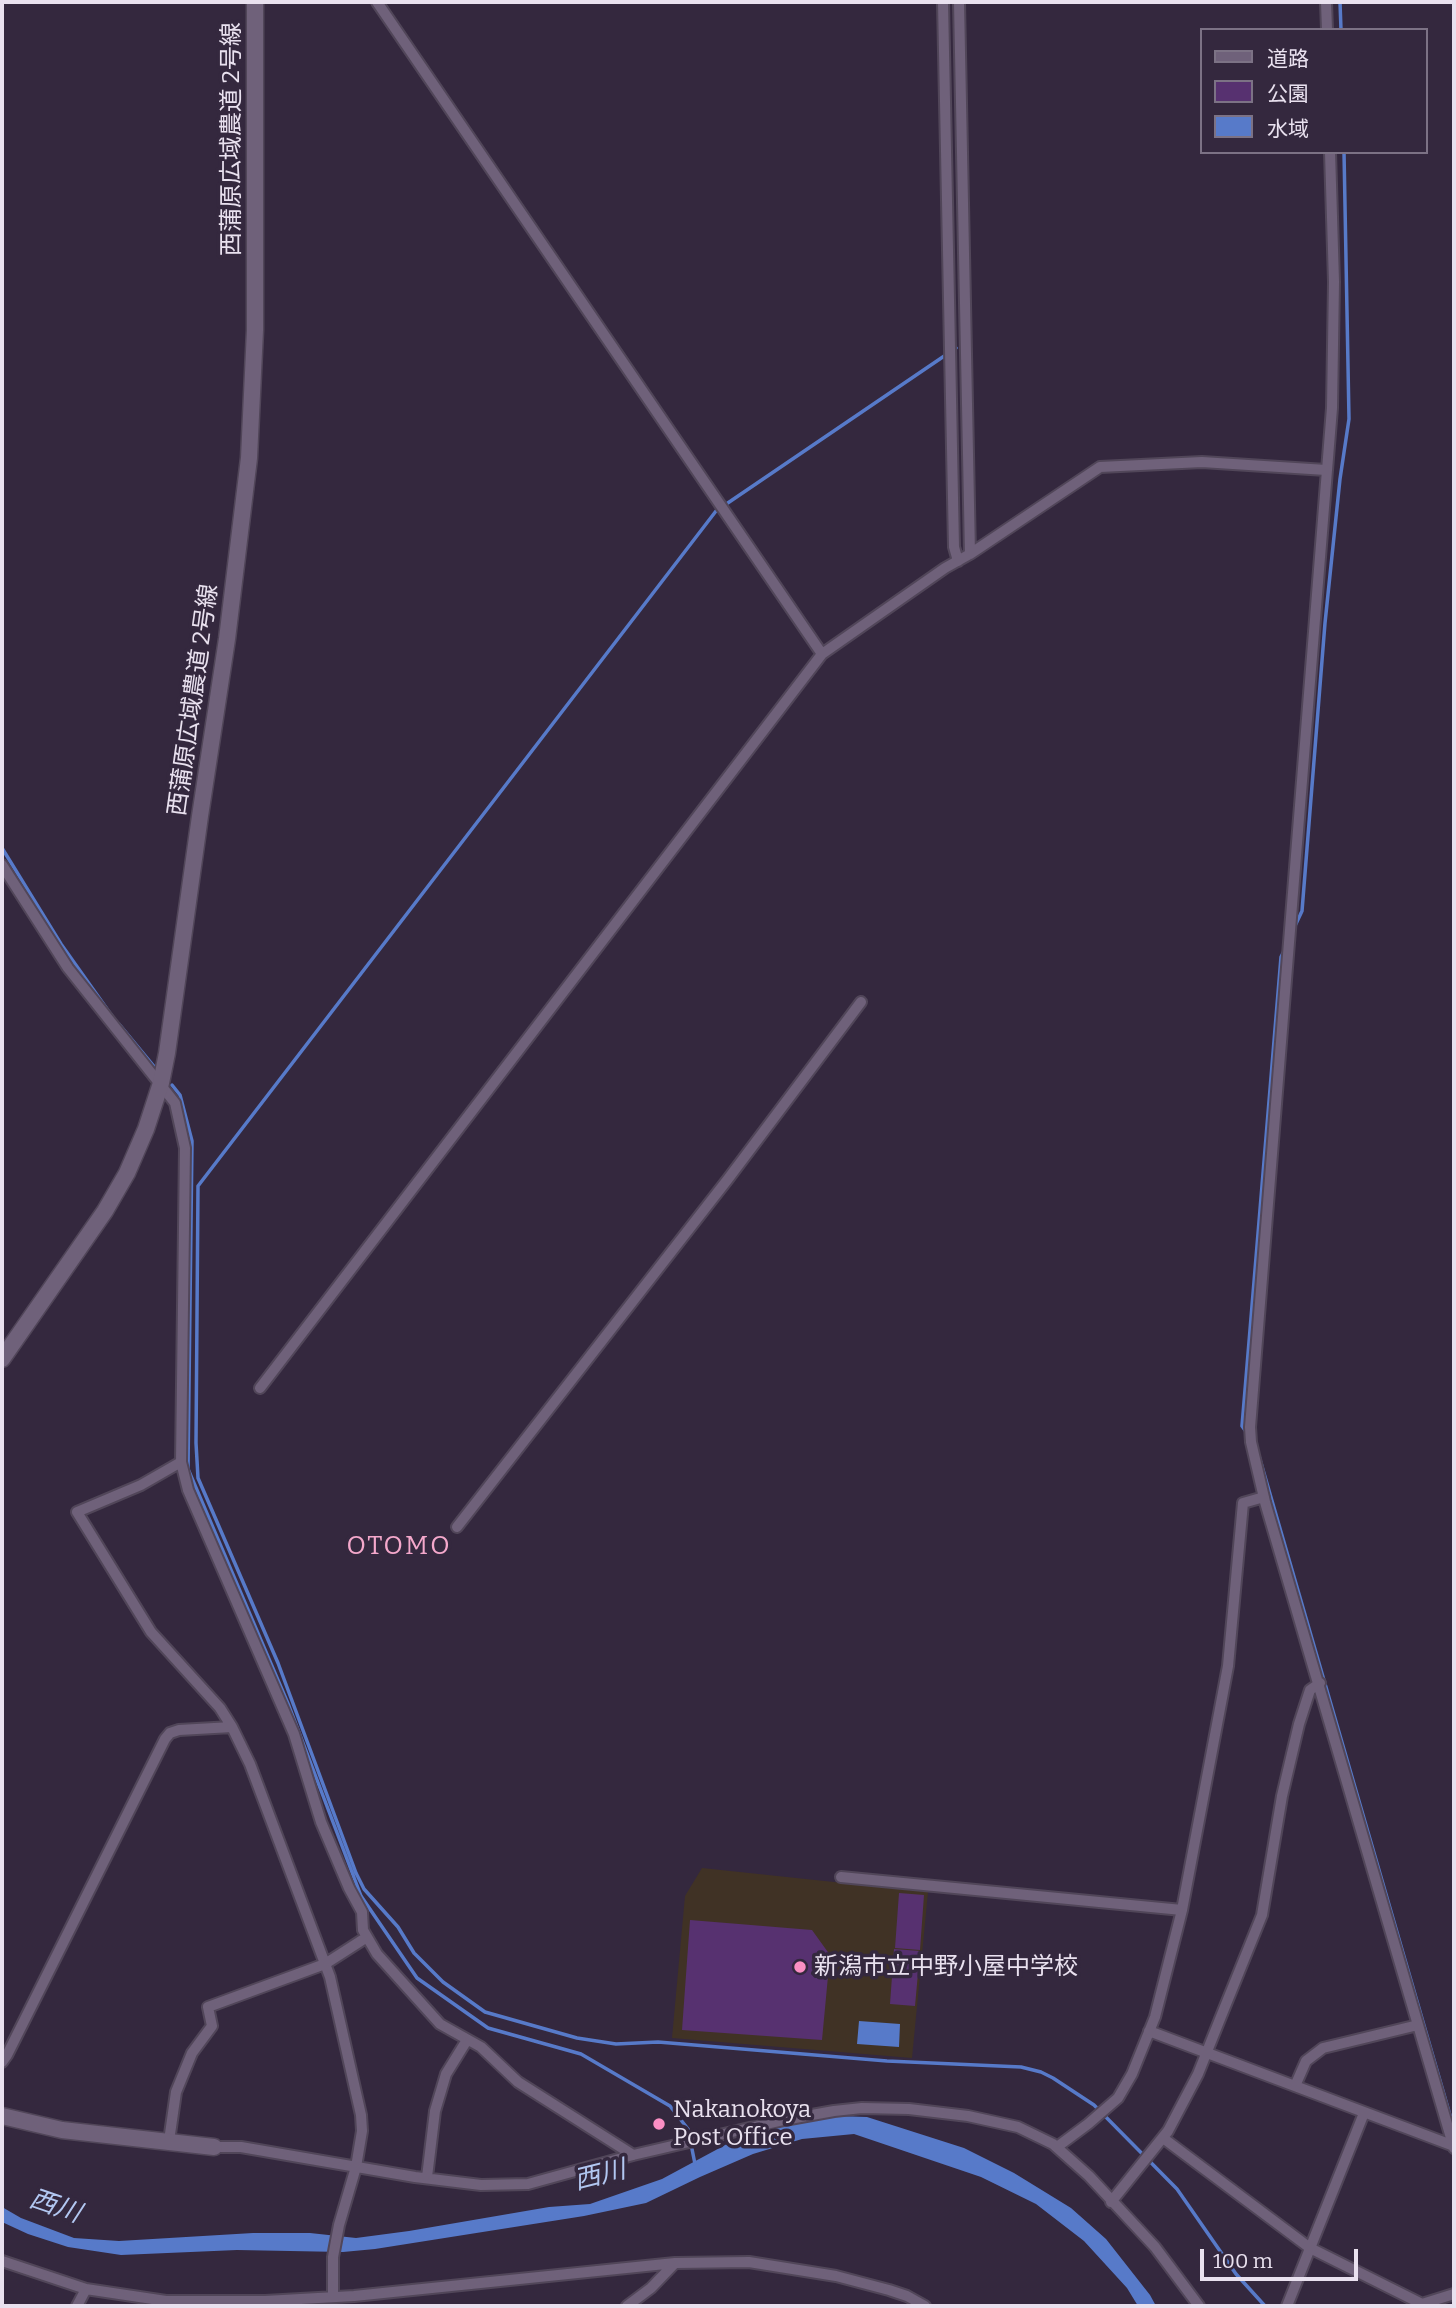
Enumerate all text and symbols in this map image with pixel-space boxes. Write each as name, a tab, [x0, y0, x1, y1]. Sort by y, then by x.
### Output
street label: 西蒲原広域農道 2号線	[218, 22, 246, 256]
legend	[1200, 28, 1428, 154]
text: 道路	[1267, 46, 1309, 72]
text: 公園	[1267, 81, 1309, 107]
text: 水域	[1267, 116, 1309, 142]
street label: 西蒲原広域農道 2号線	[163, 582, 225, 818]
district label: OTOMO	[347, 1531, 451, 1563]
place label: 新潟市立中野小屋中学校	[814, 1953, 1078, 1981]
marker: 新潟市立中野小屋中学校	[792, 1959, 808, 1975]
place label: Nakanokoya Post Office	[673, 2096, 811, 2152]
marker: Nakanokoya Post Office	[651, 2116, 667, 2132]
water label: 西川	[571, 2155, 629, 2197]
water label: 西川	[25, 2184, 85, 2230]
scale bar	[1204, 2234, 1362, 2278]
text: 100 m	[1213, 2248, 1273, 2274]

